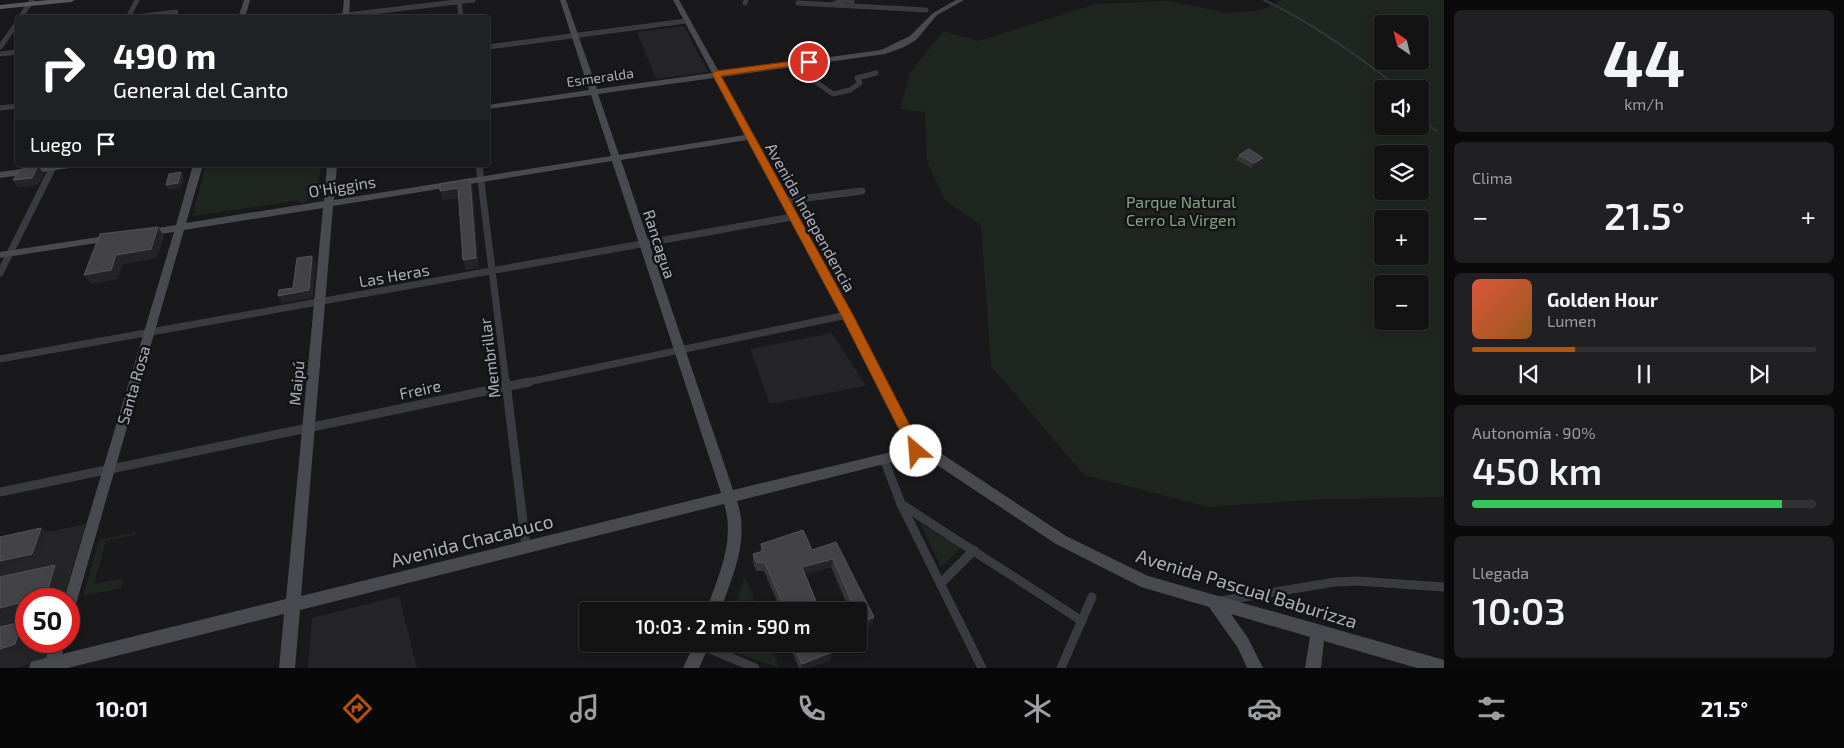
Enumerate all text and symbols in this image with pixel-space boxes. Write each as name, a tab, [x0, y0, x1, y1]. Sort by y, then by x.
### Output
north arrow	[1374, 15, 1429, 70]
map controls	[1374, 15, 1429, 330]
text: 44	[1603, 22, 1685, 100]
text: 490 m	[113, 34, 216, 76]
icon: right	[30, 35, 95, 100]
pin	[788, 41, 830, 83]
icon: arrive	[795, 48, 823, 76]
street label: Esmeralda	[565, 64, 635, 90]
text: General del Canto	[113, 76, 289, 102]
button: sound	[1374, 80, 1429, 135]
text: km/h	[1624, 94, 1664, 113]
icon: arrive	[92, 130, 120, 158]
text: Luego	[30, 133, 82, 156]
street label: Avenida Independencia	[762, 139, 860, 295]
button: layers	[1374, 145, 1429, 200]
text: Clima	[1472, 168, 1513, 187]
street label: O'Higgins	[307, 171, 377, 201]
park label: Parque Natural Cerro La Virgen	[1126, 192, 1236, 229]
text: 21.5°	[1604, 192, 1685, 238]
text: −	[1472, 199, 1488, 233]
text: +	[1801, 199, 1816, 233]
street label: Rancagua	[640, 207, 680, 281]
button: +	[1374, 210, 1429, 265]
street label: Las Heras	[357, 259, 431, 291]
button: −	[1374, 275, 1429, 330]
text: Golden Hour	[1547, 288, 1658, 311]
text: Lumen	[1547, 311, 1596, 330]
street label: Membrillar	[475, 316, 503, 399]
street label: Santa Rosa	[113, 343, 153, 427]
street label: Maipú	[285, 360, 307, 406]
icon: previous	[1515, 360, 1543, 388]
icon: pause	[1630, 360, 1658, 388]
icon: next	[1745, 360, 1773, 388]
street label: Freire	[398, 375, 442, 403]
text: Autonomía · 90%	[1472, 423, 1595, 442]
position arrow	[889, 424, 941, 476]
text: 450 km	[1472, 447, 1602, 493]
street label: Avenida Chacabuco	[388, 509, 556, 571]
street label: Avenida Pascual Baburizza	[1134, 543, 1360, 633]
text: Llegada	[1472, 563, 1529, 582]
text: 10:03	[1472, 587, 1566, 633]
speed limit sign: 50	[15, 588, 80, 653]
text: 10:03 · 2 min · 590 m	[636, 615, 810, 638]
icon: directions	[340, 691, 375, 726]
icon: music	[567, 691, 602, 726]
icon: phone	[794, 691, 829, 726]
icon: climate	[1020, 691, 1055, 726]
icon: car	[1247, 691, 1282, 726]
icon: filters	[1474, 691, 1509, 726]
text: 10:01	[96, 695, 148, 721]
text: 21.5°	[1701, 695, 1748, 721]

